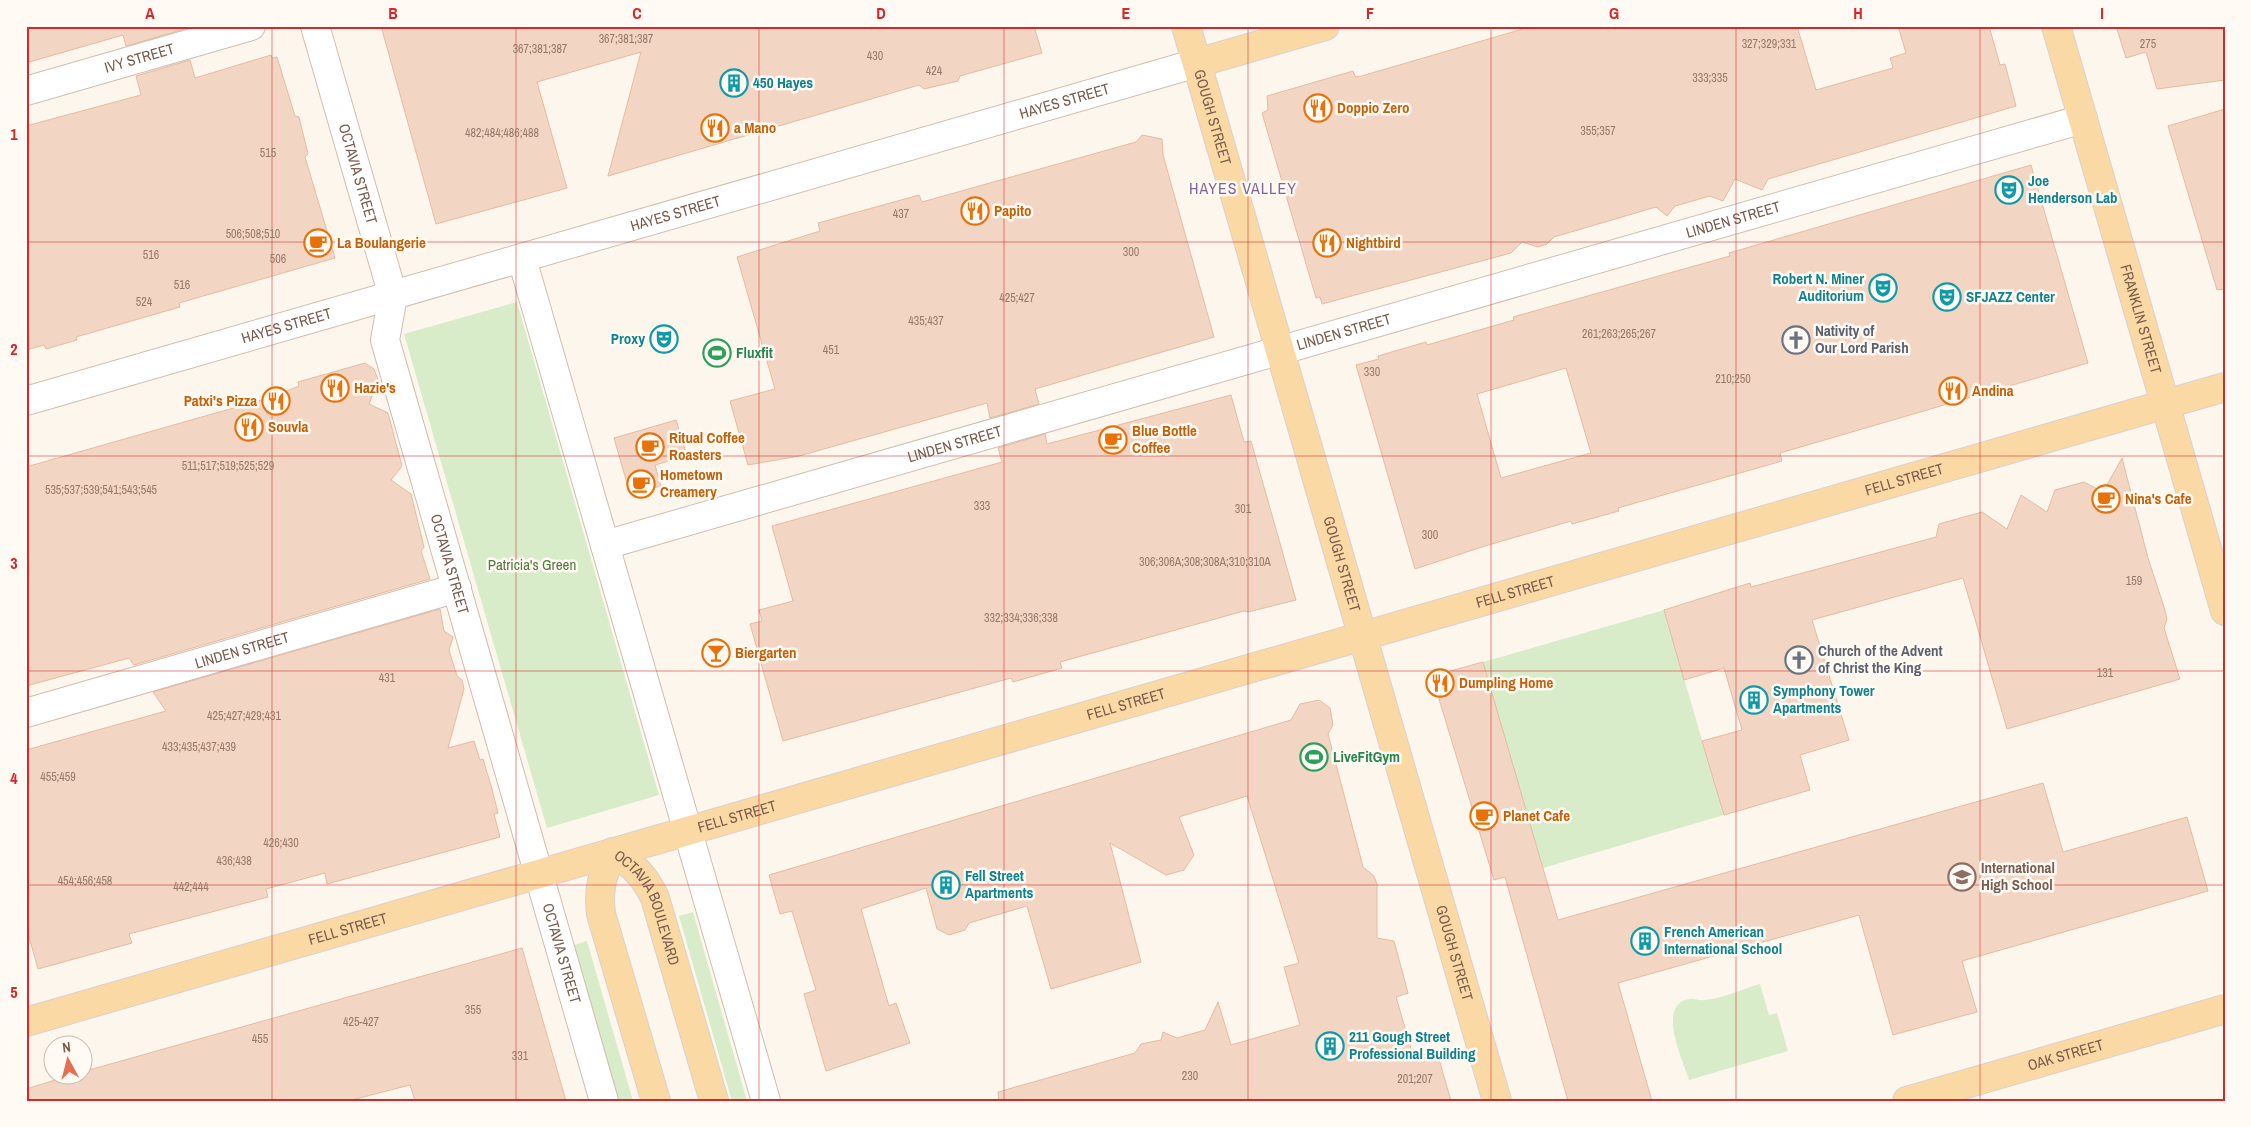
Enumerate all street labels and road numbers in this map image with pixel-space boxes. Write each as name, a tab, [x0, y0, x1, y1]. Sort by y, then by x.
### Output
street label: IVY STREET	[102, 38, 177, 78]
street label: GOUGH STREET	[1189, 67, 1237, 168]
street label: HAYES STREET	[1017, 78, 1112, 124]
street label: OCTAVIA STREET	[334, 121, 383, 227]
street label: HAYES STREET	[628, 190, 723, 236]
street label: LINDEN STREET	[1683, 196, 1783, 243]
street label: FRANKLIN STREET	[2115, 262, 2167, 376]
street label: HAYES STREET	[239, 302, 334, 348]
street label: LINDEN STREET	[1294, 308, 1394, 355]
street label: LINDEN STREET	[905, 420, 1005, 467]
street label: FELL STREET	[1862, 458, 1946, 500]
street label: OCTAVIA STREET	[426, 511, 475, 617]
street label: GOUGH STREET	[1318, 514, 1366, 615]
street label: FELL STREET	[1473, 570, 1557, 613]
street label: LINDEN STREET	[192, 626, 292, 673]
street label: FELL STREET	[1084, 682, 1168, 725]
street label: FELL STREET	[695, 795, 779, 838]
street label: OCTAVIA BOULEVARD	[610, 845, 685, 968]
street label: OCTAVIA STREET	[538, 901, 587, 1006]
street label: GOUGH STREET	[1431, 903, 1479, 1004]
street label: FELL STREET	[306, 907, 390, 950]
street label: OAK STREET	[2025, 1034, 2106, 1076]

